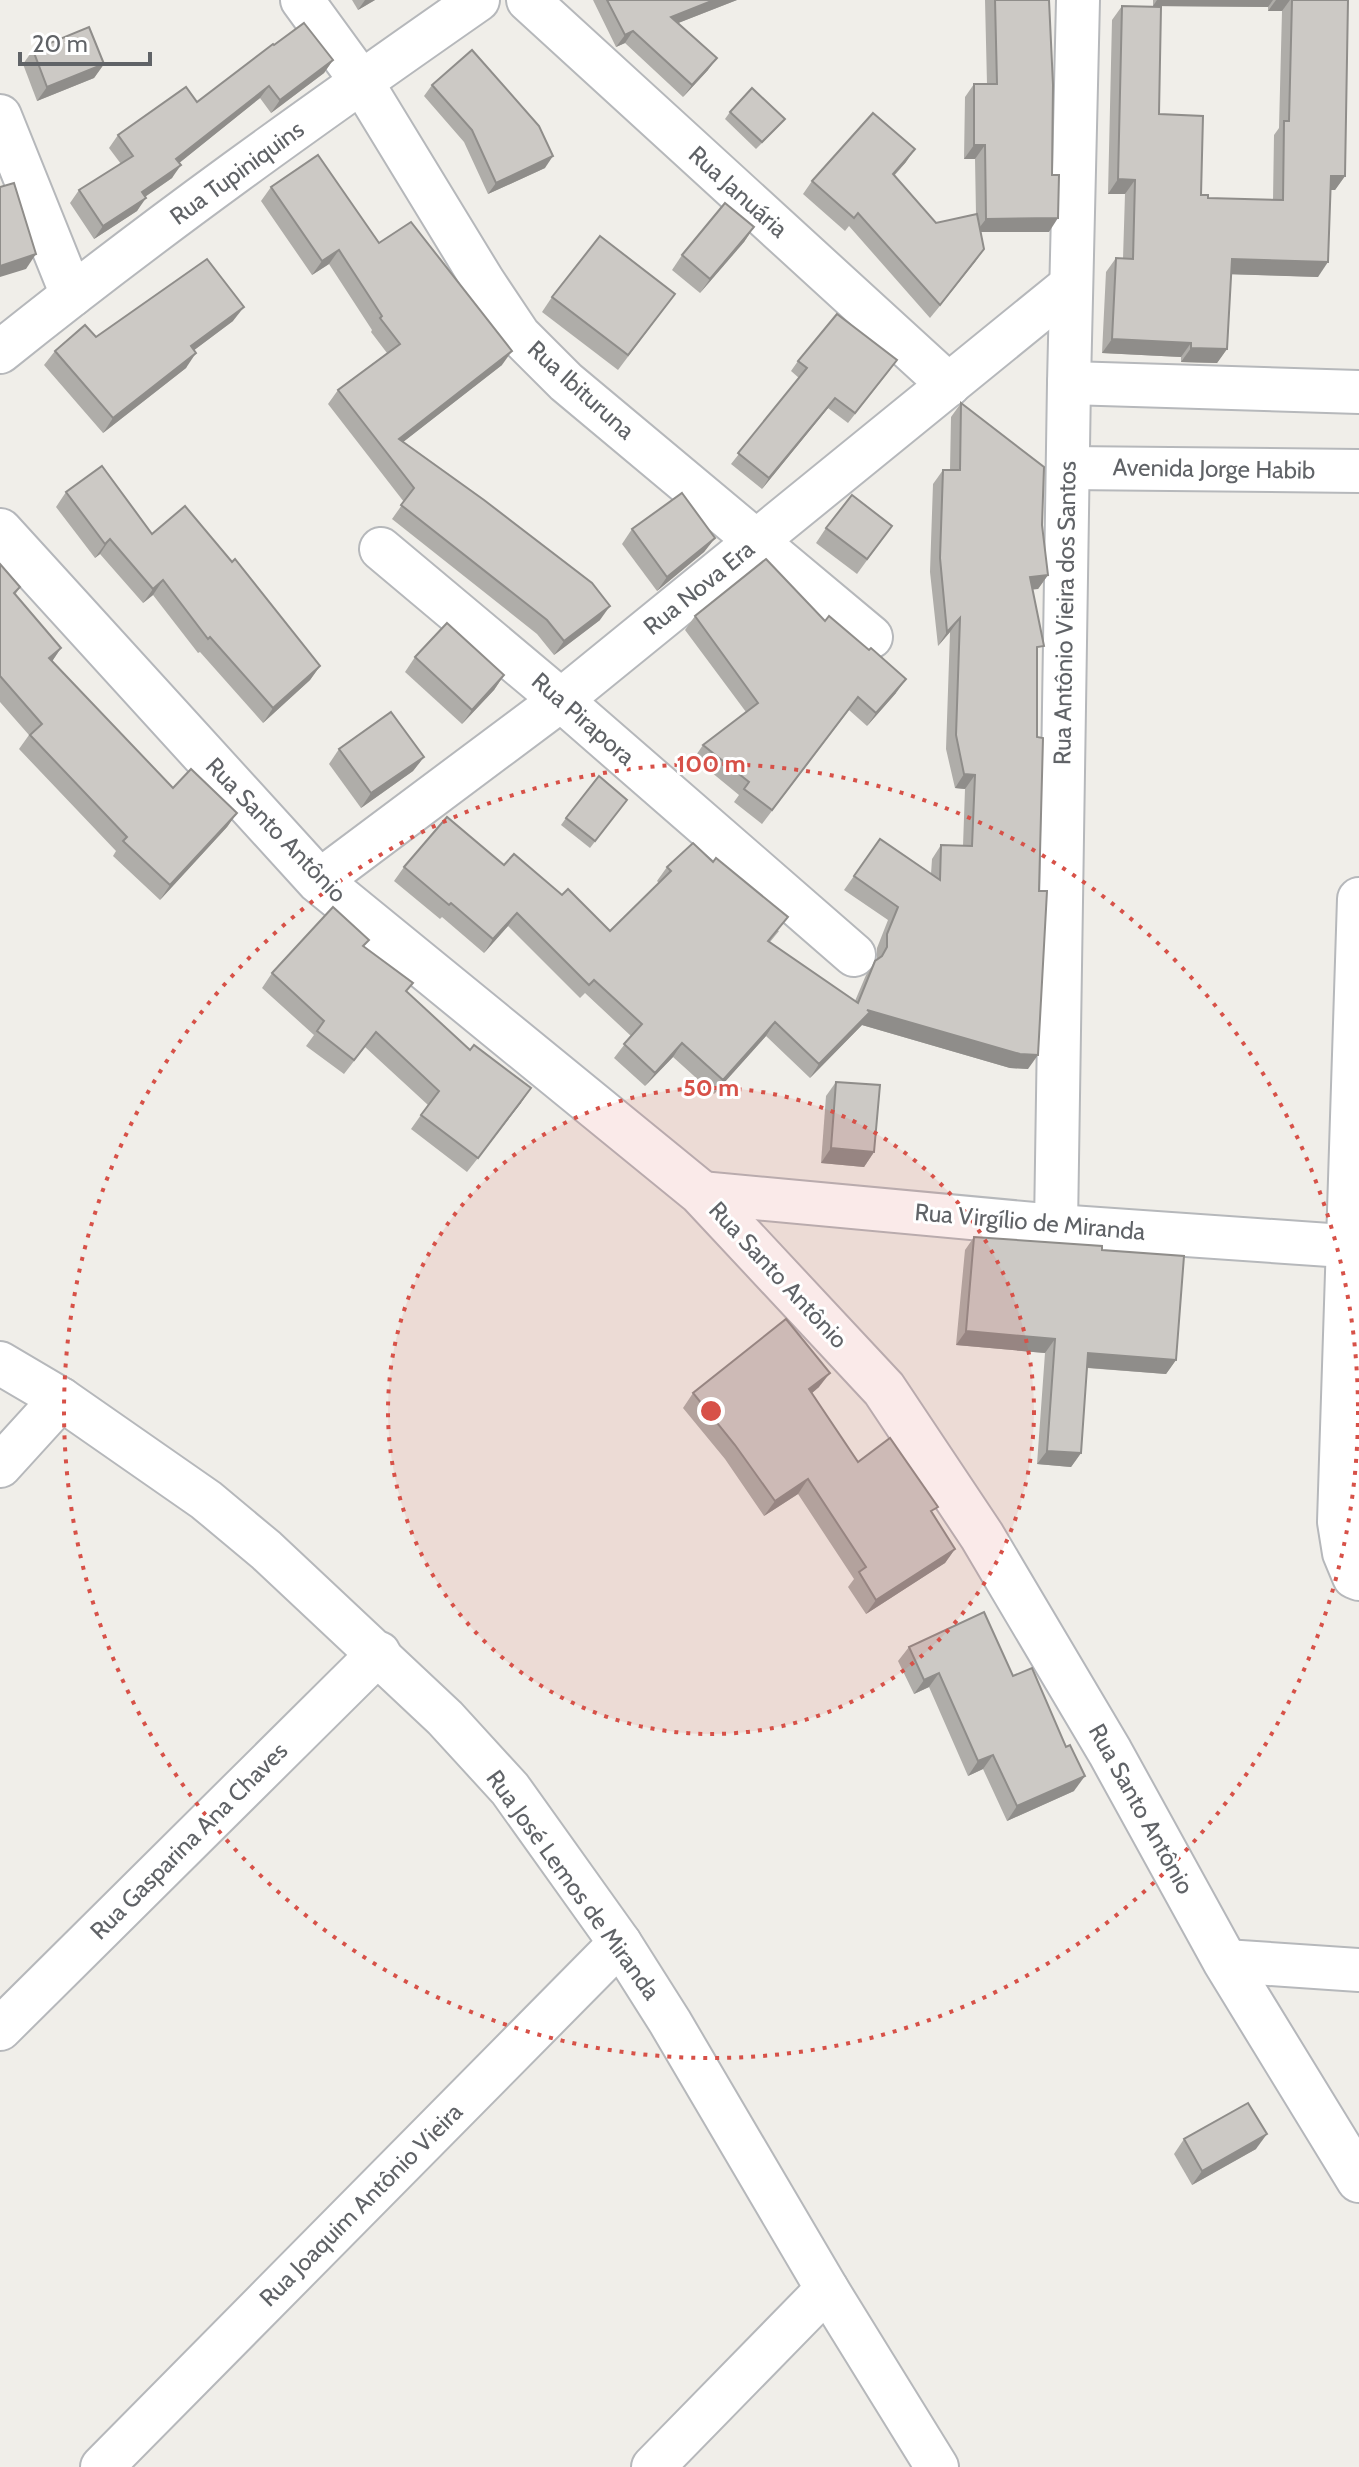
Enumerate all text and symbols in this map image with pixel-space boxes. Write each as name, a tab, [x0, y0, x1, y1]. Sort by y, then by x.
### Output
scale bar	[20, 16, 150, 66]
text: 20 m	[32, 29, 88, 58]
street label: Rua Tupiniquins	[164, 114, 309, 231]
street label: Rua Januária	[683, 140, 794, 244]
street label: Rua Ibituruna	[522, 334, 641, 445]
street label: Avenida Jorge Habib	[1112, 452, 1316, 485]
street label: Rua Antônio Vieira dos Santos	[1047, 461, 1082, 765]
street label: Rua Nova Era	[638, 534, 760, 641]
street label: Rua Pirapora	[526, 666, 641, 771]
text: 100 m	[676, 749, 746, 778]
street label: Rua Santo Antônio	[200, 751, 353, 908]
text: 50 m	[683, 1073, 739, 1102]
street label: Rua Santo Antônio	[703, 1195, 854, 1354]
street label: Rua Virgílio de Miranda	[914, 1197, 1147, 1246]
centre of rings	[697, 1397, 725, 1425]
street label: Rua Santo Antônio	[1083, 1719, 1200, 1899]
street label: Rua Gasparina Ana Chaves	[84, 1736, 293, 1945]
street label: Rua José Lemos de Miranda	[480, 1764, 667, 2005]
street label: Rua Joaquim Antônio Vieira	[253, 2097, 468, 2312]

